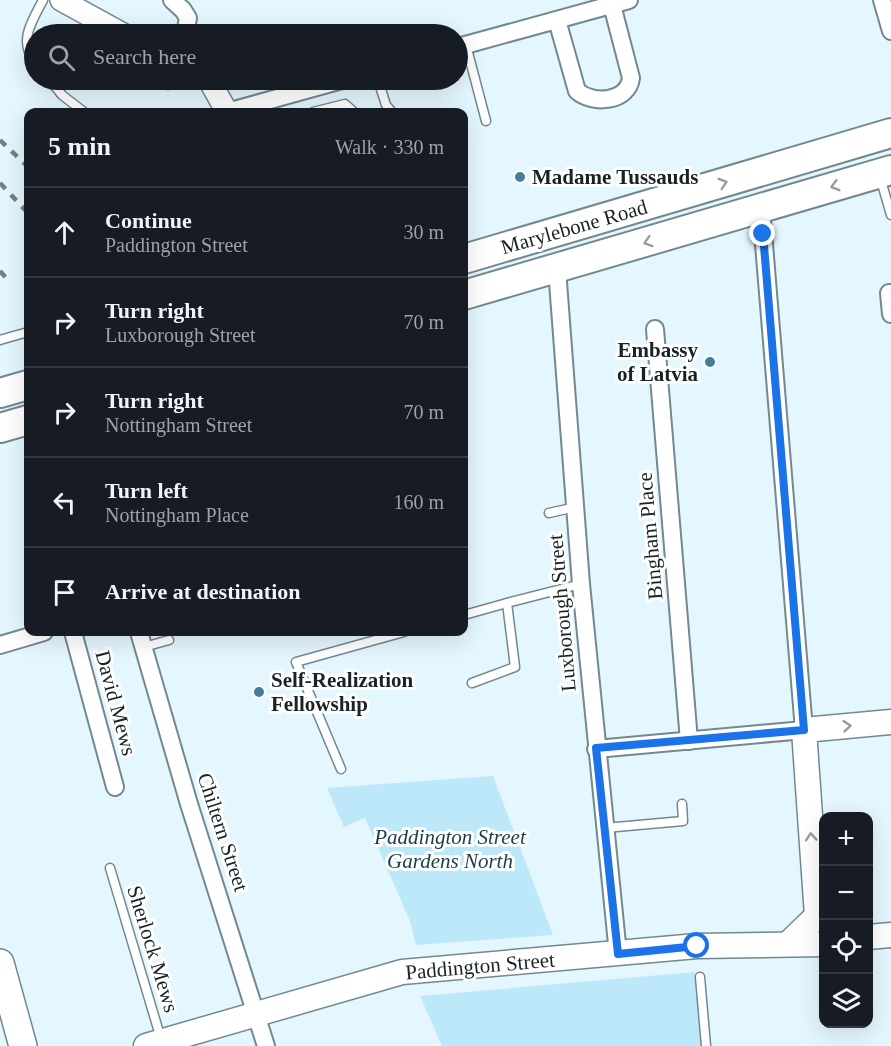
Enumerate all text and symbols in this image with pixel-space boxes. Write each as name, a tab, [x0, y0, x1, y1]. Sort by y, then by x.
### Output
search box	[24, 24, 468, 90]
icon: search	[45, 41, 78, 74]
text: Search here	[93, 44, 196, 69]
text: 5 min	[48, 132, 111, 161]
text: Walk · 330 m	[335, 136, 444, 158]
place label: Madame Tussauds	[532, 165, 698, 189]
marker: Madame Tussauds	[513, 170, 527, 184]
one-way arrow	[718, 178, 728, 190]
one-way arrow	[830, 179, 841, 191]
street label: Marylebone Road	[498, 195, 650, 259]
text: Continue	[105, 208, 192, 233]
icon: ahead	[48, 216, 81, 249]
route end	[749, 220, 775, 246]
text: 30 m	[403, 221, 444, 243]
text: Paddington Street	[105, 234, 248, 256]
one-way arrow	[643, 235, 654, 247]
text: Turn right	[105, 298, 204, 323]
icon: right	[48, 306, 81, 339]
text: 70 m	[403, 311, 444, 333]
text: Luxborough Street	[105, 324, 256, 346]
place label: Embassy of Latvia	[617, 338, 698, 386]
marker: Embassy of Latvia	[703, 355, 717, 369]
text: Turn right	[105, 388, 204, 413]
icon: right	[48, 396, 81, 429]
text: 70 m	[403, 401, 444, 423]
text: Nottingham Street	[105, 414, 252, 436]
street label: Bingham Place	[632, 471, 668, 601]
text: Turn left	[105, 478, 188, 503]
icon: left	[48, 486, 81, 519]
text: 160 m	[393, 491, 444, 513]
text: Nottingham Place	[105, 504, 249, 526]
street label: Luxborough Street	[543, 533, 581, 693]
icon: arrive	[48, 576, 81, 609]
text: Arrive at destination	[105, 579, 301, 604]
street label: David Mews	[90, 648, 142, 758]
place label: Self-Realization Fellowship	[271, 668, 414, 716]
marker: Self-Realization Fellowship	[252, 685, 266, 699]
one-way arrow	[843, 720, 852, 733]
street label: Chiltern Street	[193, 770, 253, 894]
map controls	[819, 812, 873, 1028]
button: +	[819, 812, 873, 866]
park label: Paddington Street Gardens North	[373, 825, 527, 873]
one-way arrow	[805, 832, 818, 841]
button: −	[819, 866, 873, 920]
street label: Sherlock Mews	[122, 883, 184, 1015]
button: locate	[819, 920, 873, 974]
route start	[683, 932, 709, 958]
street label: Paddington Street	[404, 947, 556, 984]
button: layers	[819, 974, 873, 1028]

